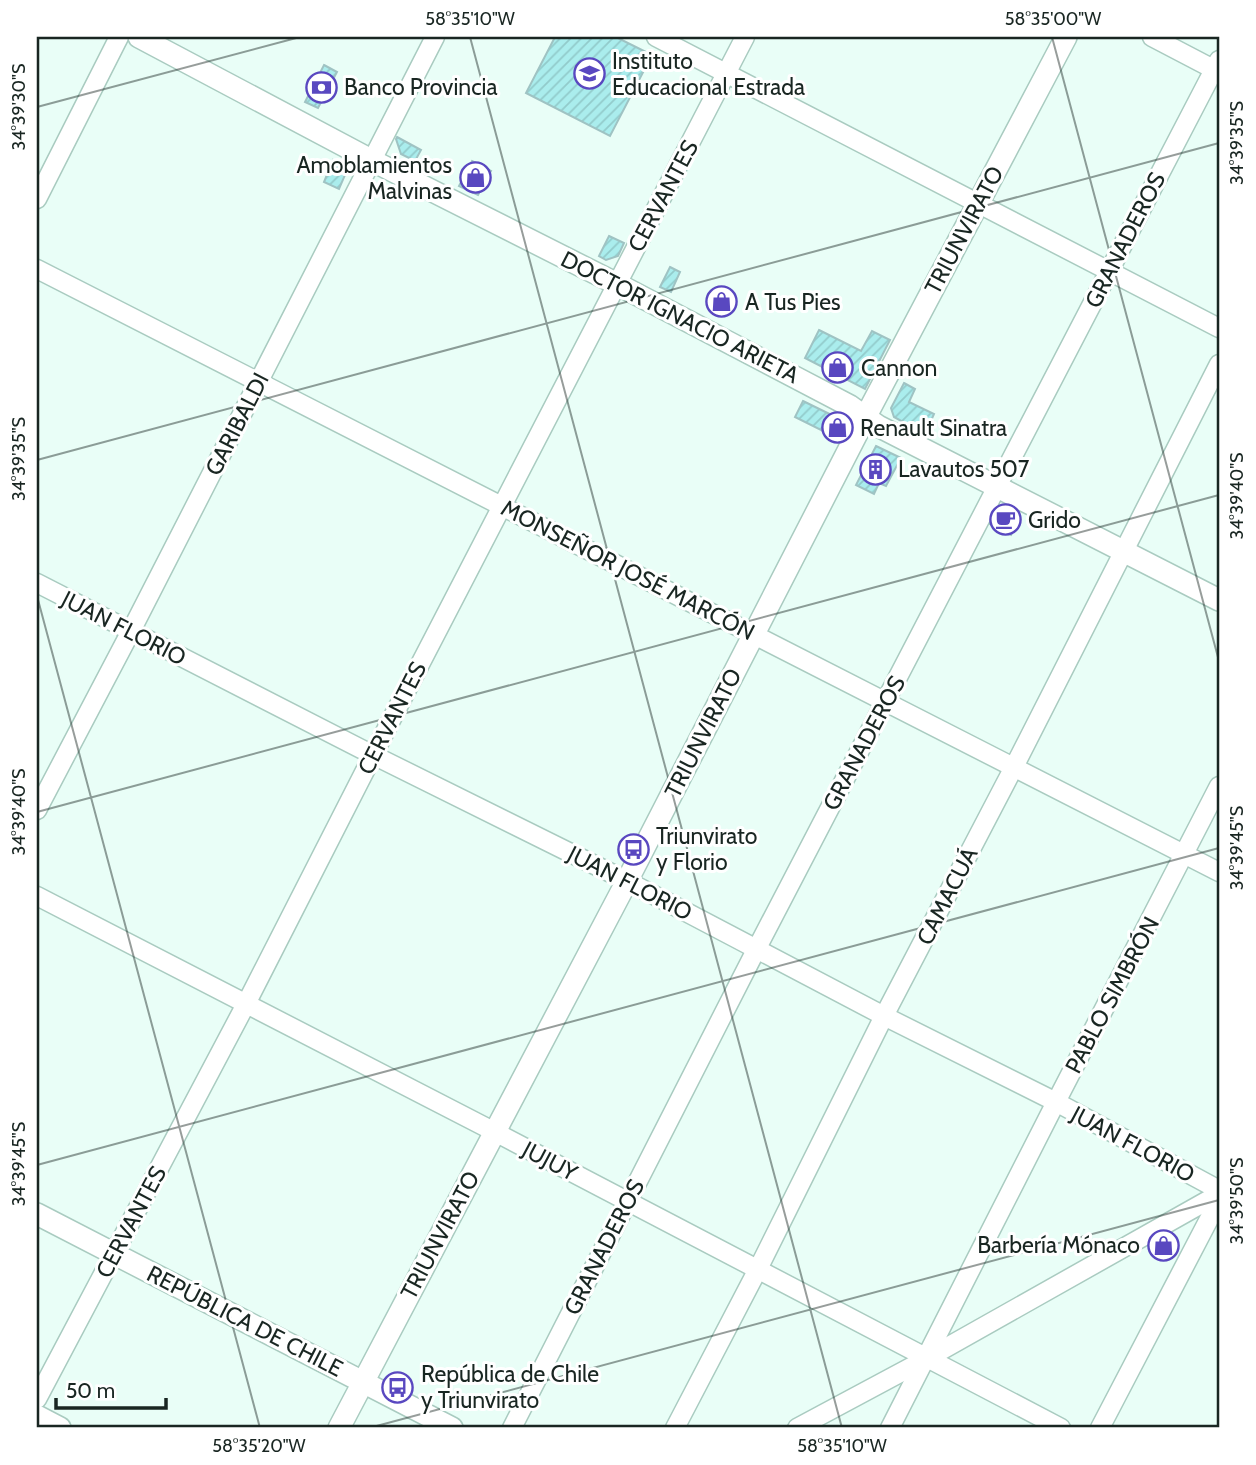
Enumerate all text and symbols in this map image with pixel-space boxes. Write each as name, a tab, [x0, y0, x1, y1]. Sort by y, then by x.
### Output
text: 58°35'10"W	[425, 8, 515, 30]
text: 58°35'00"W	[1005, 8, 1101, 30]
place label: Instituto Educacional Estrada	[612, 47, 805, 101]
school or university icon: Instituto Educacional Estrada	[572, 57, 606, 91]
text: 34°39'30"S	[8, 64, 30, 150]
bank icon: Banco Provincia	[304, 70, 338, 104]
place label: Banco Provincia	[344, 73, 498, 101]
text: 34°39'35"S	[1226, 101, 1248, 185]
street label: CERVANTES	[622, 135, 704, 257]
place label: Amoblamientos Malvinas	[296, 151, 452, 205]
shop icon: Amoblamientos Malvinas	[458, 161, 492, 195]
street label: TRIUNVIRATO	[919, 161, 1009, 299]
street label: GRANADEROS	[1079, 168, 1171, 312]
street label: DOCTOR IGNACIO ARIETA	[556, 245, 804, 389]
shop icon: A Tus Pies	[705, 285, 739, 319]
place label: A Tus Pies	[745, 288, 841, 316]
shop icon: Cannon	[821, 351, 855, 385]
place label: Cannon	[861, 354, 937, 382]
street label: GARIBALDI	[199, 368, 275, 480]
shop icon: Renault Sinatra	[820, 411, 854, 445]
place label: Renault Sinatra	[860, 414, 1007, 442]
text: 34°39'35"S	[8, 417, 30, 501]
building icon: Lavautos 507	[858, 452, 892, 486]
text: 34°39'40"S	[1226, 452, 1248, 540]
place label: Lavautos 507	[898, 455, 1030, 483]
street label: MONSEÑOR JOSÉ MARCÓN	[496, 493, 760, 646]
cafe icon: Grido	[988, 503, 1022, 537]
place label: Grido	[1028, 506, 1081, 534]
street label: JUAN FLORIO	[56, 584, 191, 671]
street label: CERVANTES	[352, 657, 432, 779]
street label: TRIUNVIRATO	[659, 664, 747, 802]
street label: GRANADEROS	[817, 671, 911, 815]
text: 34°39'40"S	[8, 768, 30, 856]
text: 34°39'45"S	[1226, 806, 1248, 890]
place label: Triunvirato y Florio	[656, 822, 757, 876]
bus stop icon: Triunvirato y Florio	[616, 832, 650, 866]
street label: JUAN FLORIO	[562, 839, 697, 926]
street label: CAMACUÁ	[910, 842, 983, 949]
street label: PABLO SIMBRÓN	[1059, 912, 1165, 1078]
street label: JUAN FLORIO	[1066, 1099, 1200, 1188]
text: 34°39'45"S	[8, 1122, 30, 1206]
street label: JUJUY	[517, 1135, 583, 1187]
text: 34°39'50"S	[1226, 1158, 1248, 1244]
street label: CERVANTES	[90, 1161, 172, 1283]
street label: TRIUNVIRATO	[395, 1166, 485, 1304]
street label: GRANADEROS	[558, 1175, 650, 1319]
shop icon: Barbería Mónaco	[1146, 1228, 1180, 1262]
place label: Barbería Mónaco	[977, 1231, 1140, 1259]
street label: REPÚBLICA DE CHILE	[142, 1259, 348, 1383]
place label: República de Chile y Triunvirato	[421, 1360, 599, 1414]
scale bar	[56, 1367, 166, 1411]
bus stop icon: República de Chile y Triunvirato	[381, 1370, 415, 1404]
text: 50 m	[66, 1378, 115, 1403]
text: 58°35'20"W	[212, 1435, 306, 1457]
text: 58°35'10"W	[797, 1435, 887, 1457]

